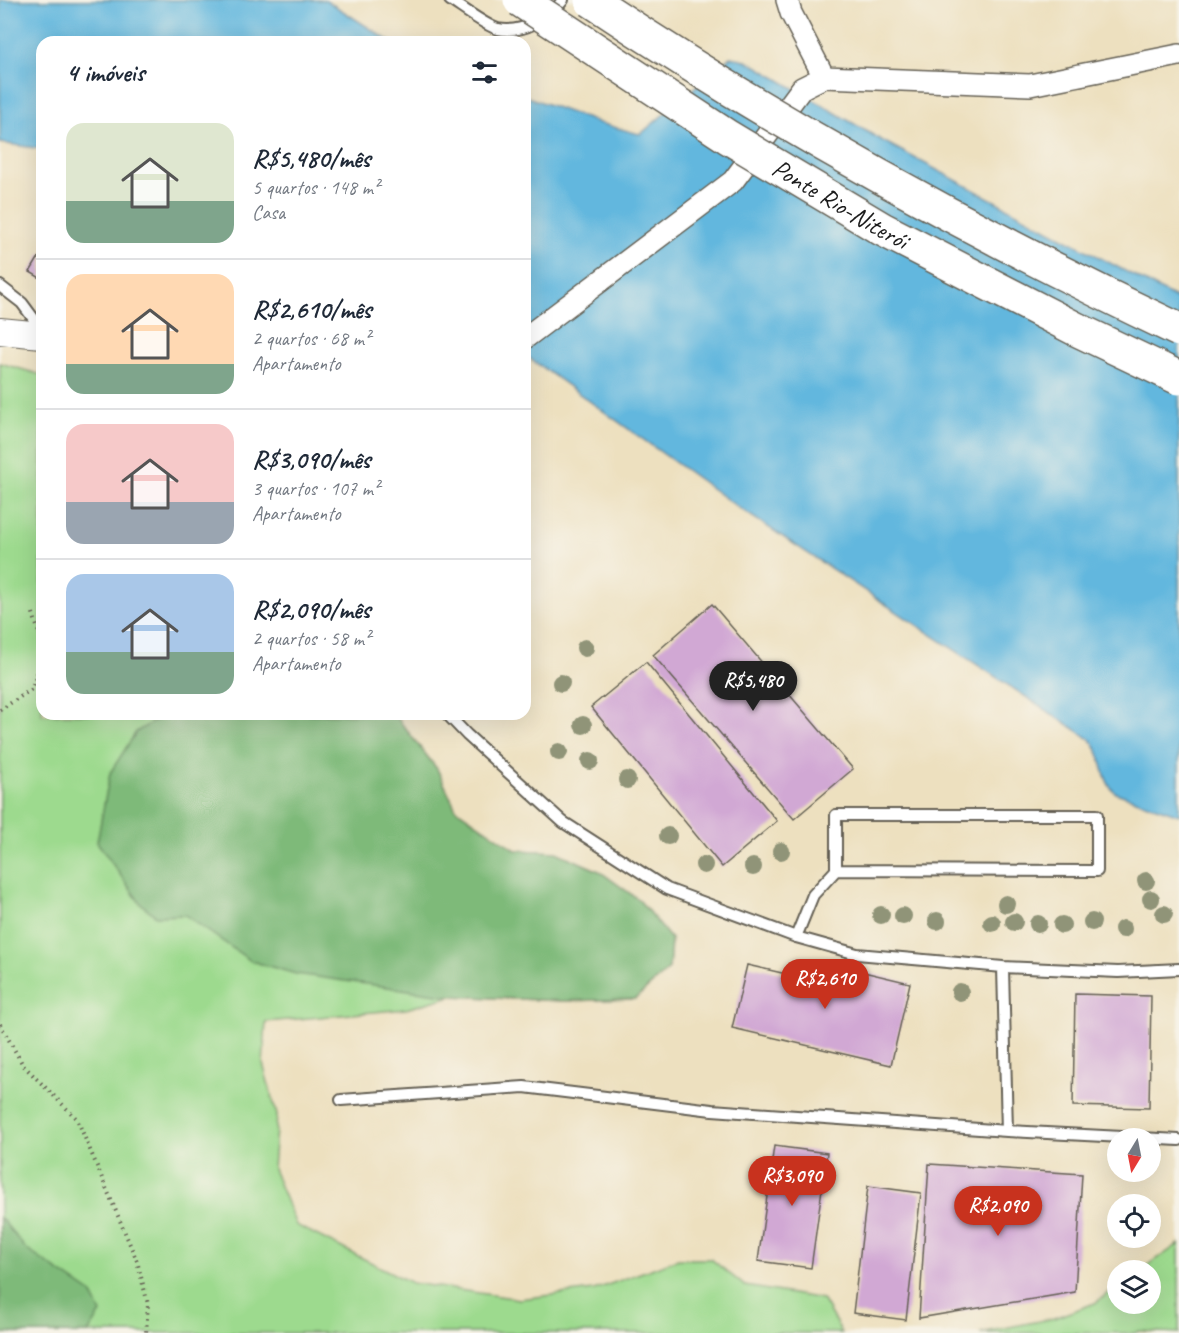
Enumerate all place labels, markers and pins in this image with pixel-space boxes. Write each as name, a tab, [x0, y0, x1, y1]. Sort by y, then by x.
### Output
pin: R$5,480	[698, 661, 808, 712]
pin: R$2,610	[770, 959, 880, 1010]
pin: R$3,090	[737, 1156, 847, 1207]
pin: R$2,090	[943, 1186, 1053, 1237]

